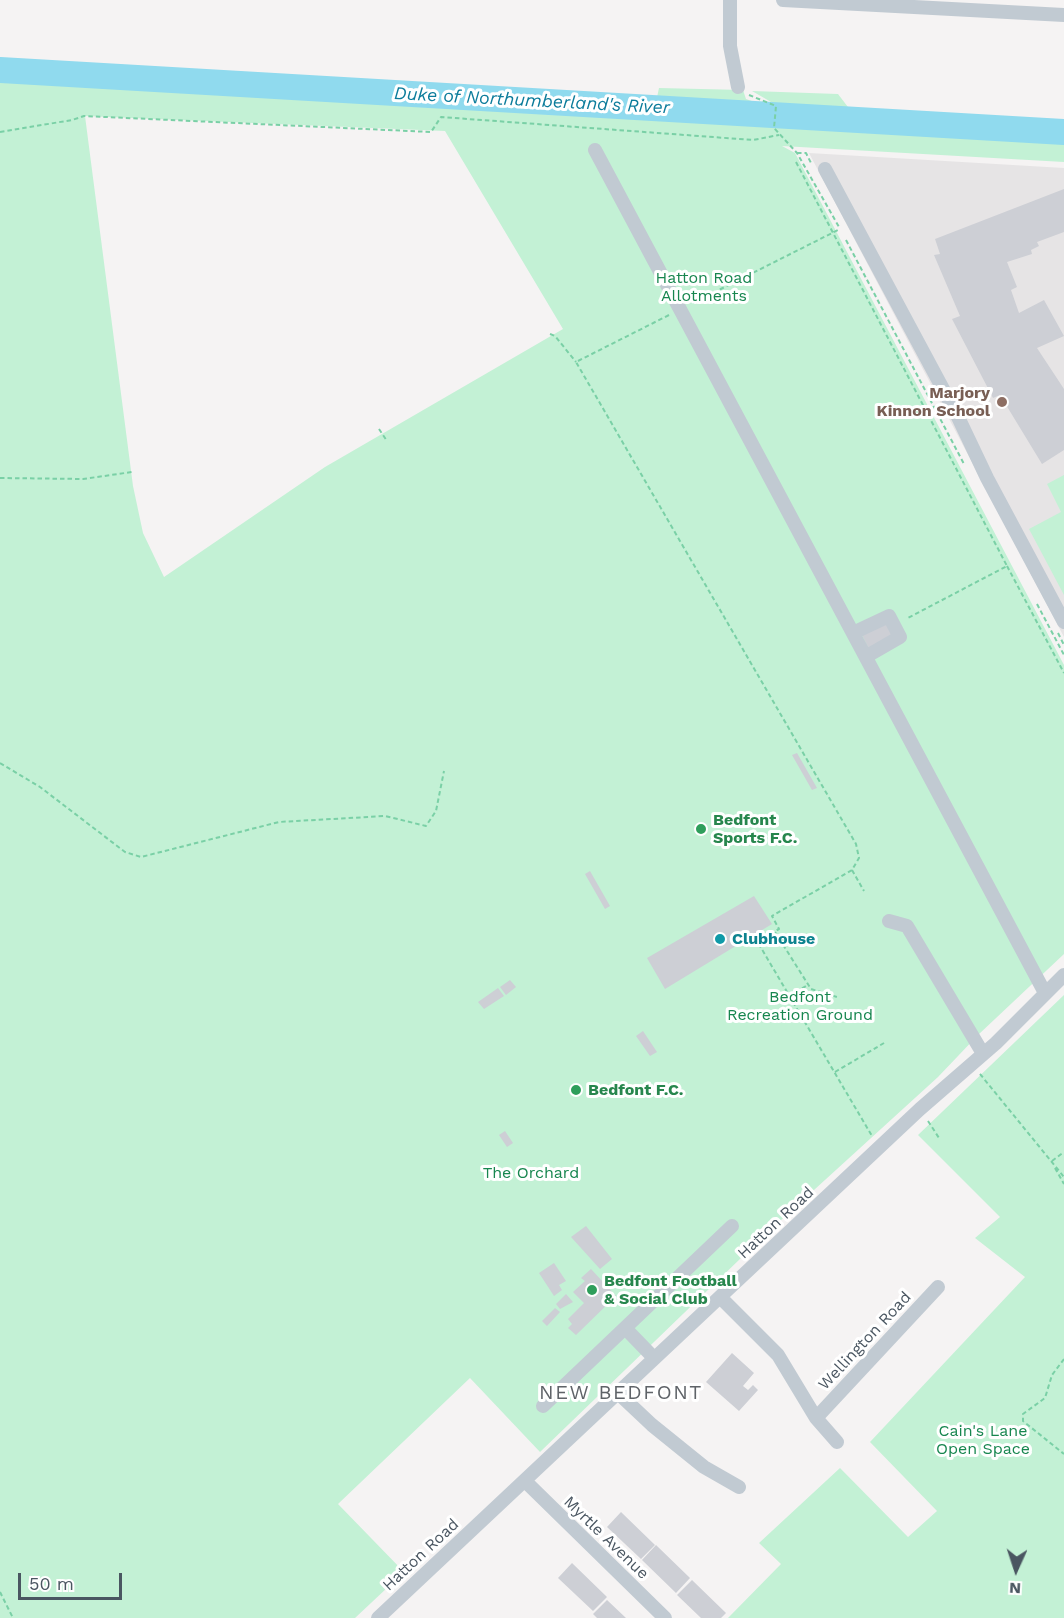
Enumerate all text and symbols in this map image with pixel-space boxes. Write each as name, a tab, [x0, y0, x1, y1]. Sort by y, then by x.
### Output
water label: Duke of Northumberland's River	[394, 83, 670, 119]
park label: Hatton Road Allotments	[656, 268, 752, 306]
place label: Marjory Kinnon School	[877, 383, 990, 421]
marker: Marjory Kinnon School	[995, 395, 1009, 409]
place label: Bedfont Sports F.C.	[713, 810, 797, 848]
marker: Bedfont Sports F.C.	[694, 822, 708, 836]
place label: Clubhouse	[732, 929, 815, 949]
marker: Clubhouse	[713, 932, 727, 946]
park label: Bedfont Recreation Ground	[727, 987, 873, 1025]
place label: Bedfont F.C.	[588, 1080, 683, 1100]
marker: Bedfont F.C.	[569, 1083, 583, 1097]
park label: The Orchard	[483, 1163, 579, 1183]
street label: Hatton Road	[734, 1183, 818, 1263]
place label: Bedfont Football & Social Club	[604, 1271, 737, 1309]
marker: Bedfont Football & Social Club	[585, 1283, 599, 1297]
street label: Wellington Road	[815, 1288, 915, 1394]
district label: NEW BEDFONT	[539, 1381, 703, 1405]
park label: Cain's Lane Open Space	[936, 1421, 1030, 1459]
street label: Myrtle Avenue	[559, 1493, 653, 1583]
street label: Hatton Road	[379, 1515, 463, 1595]
north arrow	[986, 1540, 1046, 1600]
scale bar	[21, 1561, 124, 1599]
text: 50 m	[29, 1573, 74, 1594]
text: N	[1009, 1579, 1021, 1598]

